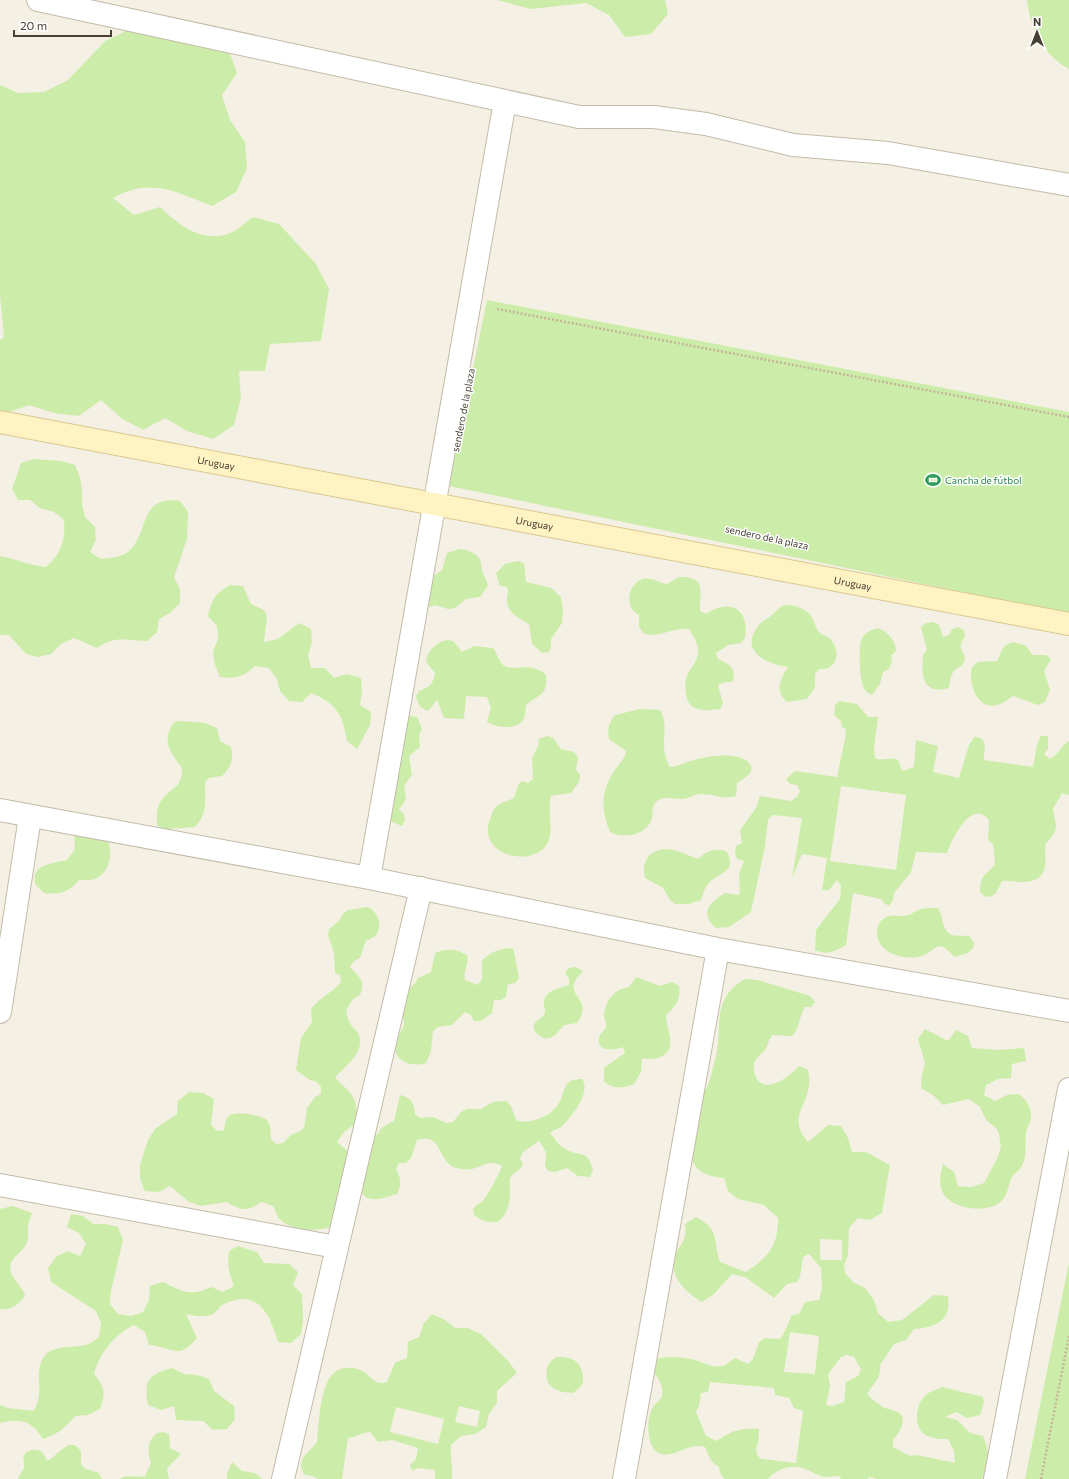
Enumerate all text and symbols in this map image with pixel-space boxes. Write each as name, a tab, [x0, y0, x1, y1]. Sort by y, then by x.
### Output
scale bar	[14, 12, 111, 38]
north arrow	[1017, 12, 1057, 52]
text: N	[1033, 15, 1041, 28]
text: 20 m	[20, 18, 47, 32]
street label: sendero de la plaza	[449, 367, 477, 453]
street label: Uruguay	[196, 453, 236, 472]
sports icon: Cancha de fútbol	[924, 471, 942, 489]
place label: Cancha de fútbol	[945, 474, 1022, 486]
street label: Uruguay	[515, 514, 554, 532]
street label: sendero de la plaza	[724, 522, 810, 552]
street label: Uruguay	[833, 574, 873, 593]

